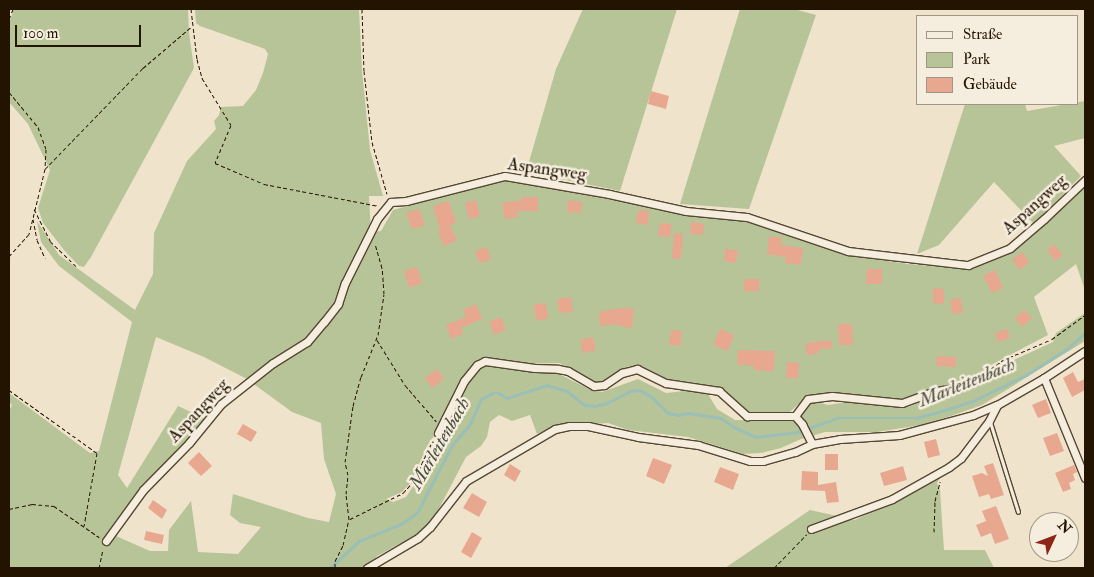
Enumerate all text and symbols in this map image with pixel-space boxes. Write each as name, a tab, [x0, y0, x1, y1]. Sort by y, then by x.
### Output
scale bar	[18, 15, 144, 47]
legend	[916, 15, 1079, 105]
text: 100 m	[23, 24, 58, 43]
text: Straße	[963, 25, 1002, 44]
text: Park	[963, 50, 990, 69]
text: Gebäude	[963, 75, 1017, 94]
street label: Aspangweg	[506, 154, 588, 186]
street label: Aspangweg	[998, 170, 1072, 240]
water label: Marleitenbach	[915, 353, 1019, 413]
street label: Aspangweg	[164, 375, 234, 447]
water label: Marleitenbach	[405, 394, 475, 494]
north arrow	[1029, 512, 1079, 562]
text: N	[1054, 517, 1075, 537]

